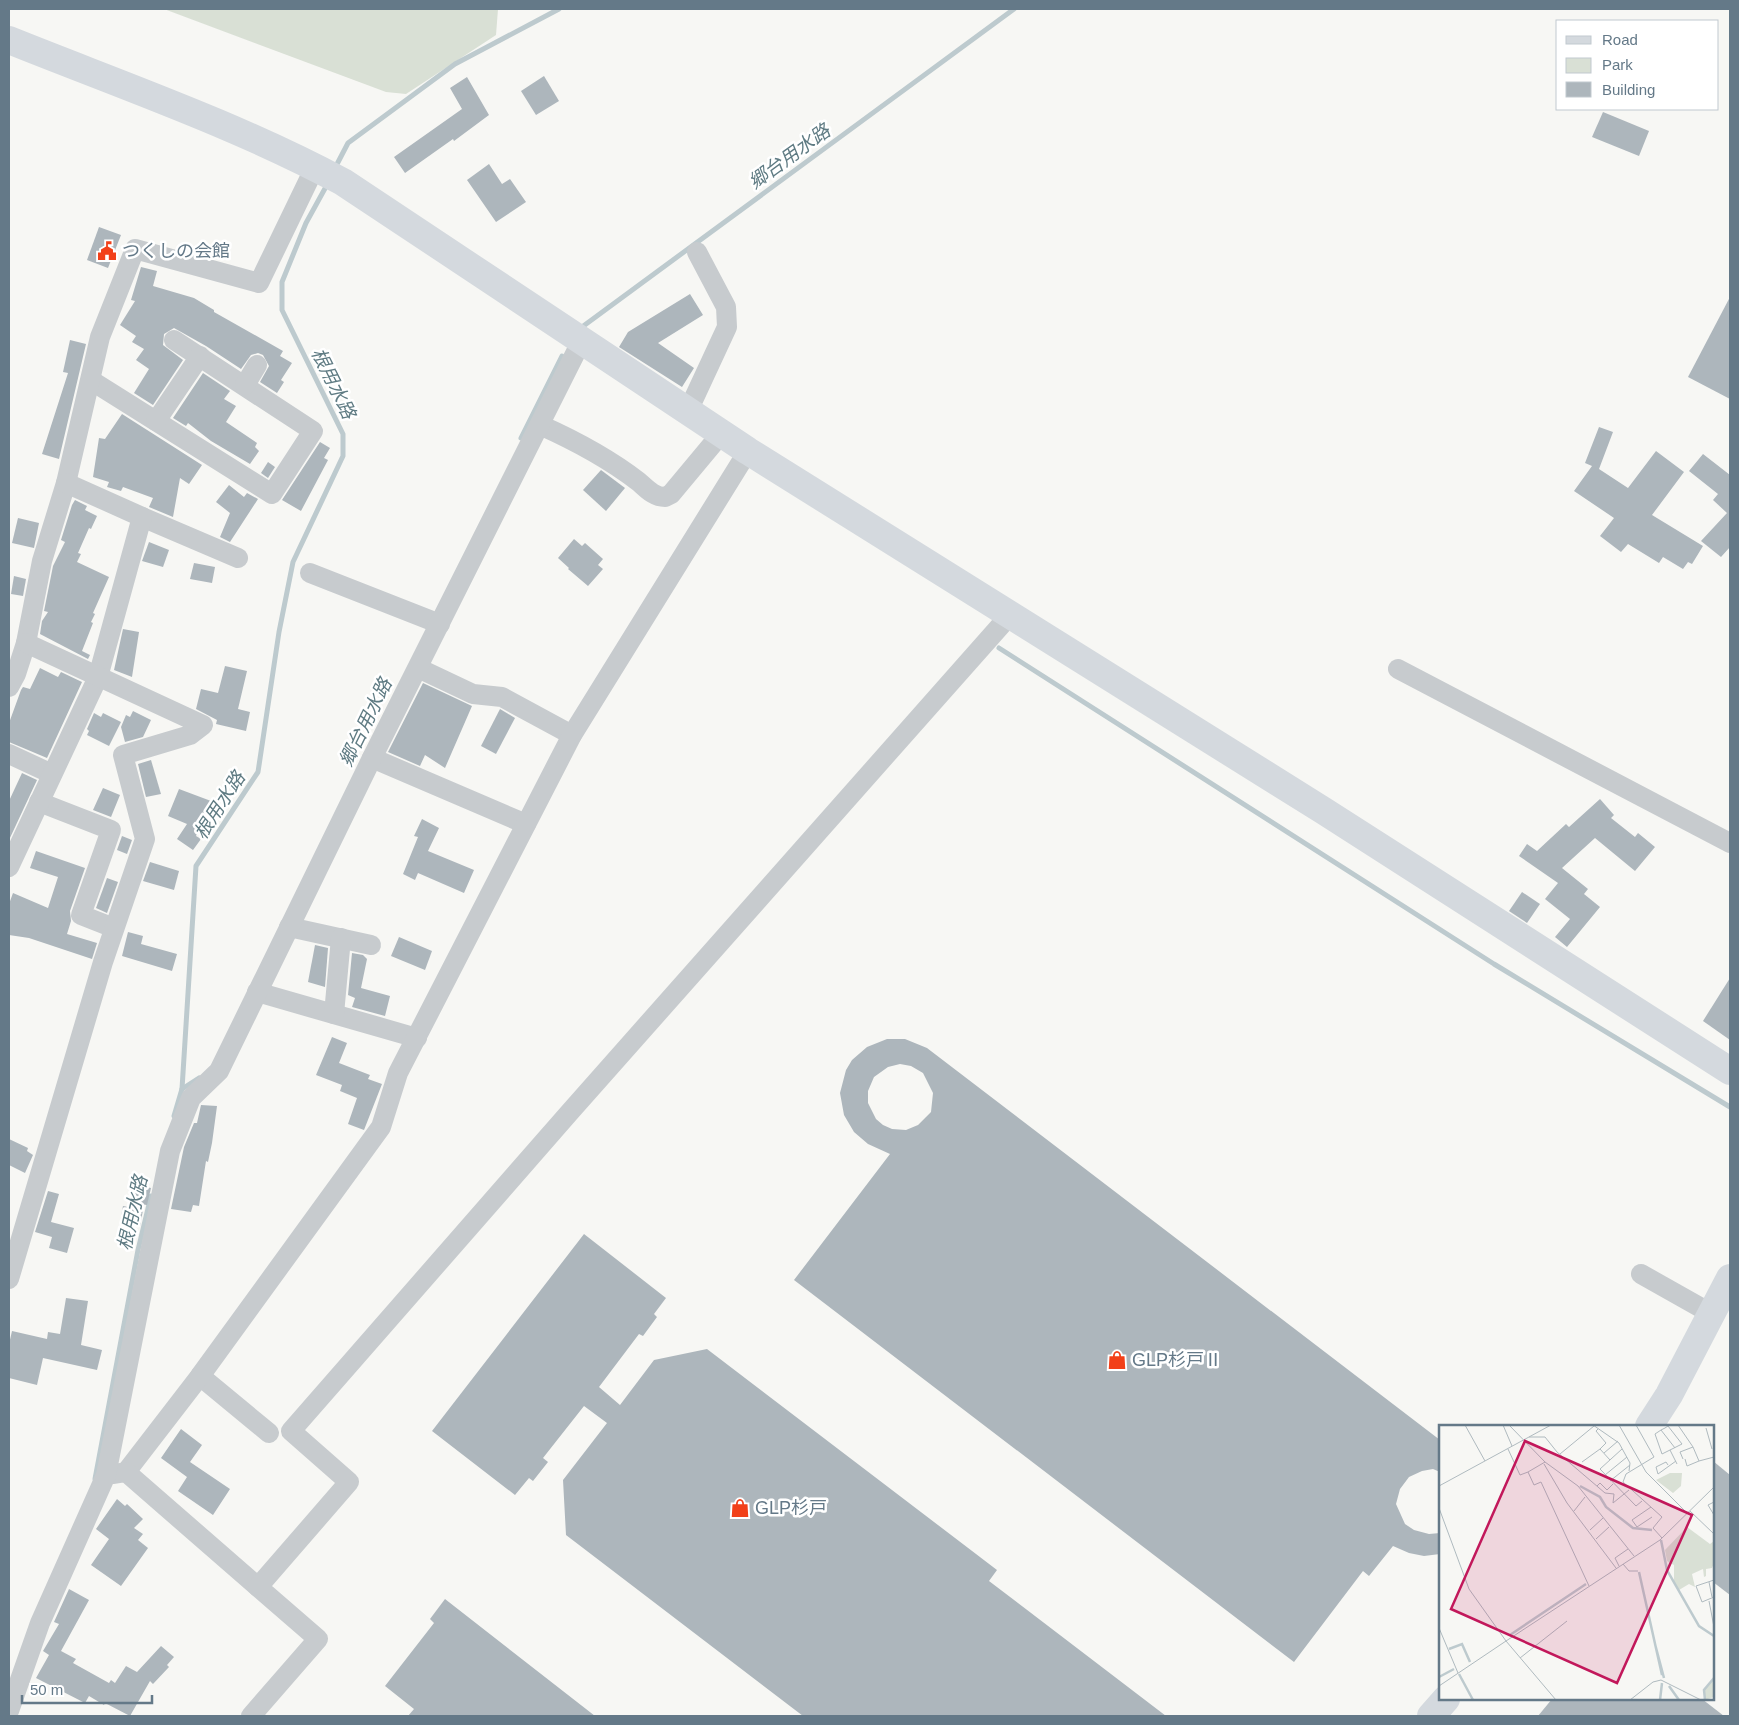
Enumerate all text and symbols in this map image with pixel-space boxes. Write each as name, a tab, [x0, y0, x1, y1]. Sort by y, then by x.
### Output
legend	[1556, 20, 1719, 110]
text: Road	[1602, 31, 1638, 48]
text: Park	[1602, 56, 1633, 73]
text: Building	[1602, 81, 1655, 98]
water label: 郷台用水路	[745, 119, 836, 193]
public building icon: つくしの会館	[96, 240, 118, 262]
place label: つくしの会館	[122, 241, 230, 261]
water label: 根用水路	[307, 344, 361, 424]
water label: 郷台用水路	[335, 673, 397, 770]
water label: 根用水路	[190, 766, 250, 843]
water label: 根用水路	[114, 1172, 152, 1253]
shop icon: GLP杉戸Ⅱ	[1106, 1349, 1128, 1371]
place label: GLP杉戸Ⅱ	[1132, 1350, 1222, 1370]
inset map	[1439, 1425, 1714, 1700]
shop icon: GLP杉戸	[729, 1497, 751, 1519]
place label: GLP杉戸	[755, 1498, 827, 1518]
scale bar	[22, 1672, 152, 1704]
text: 50 m	[30, 1681, 63, 1698]

